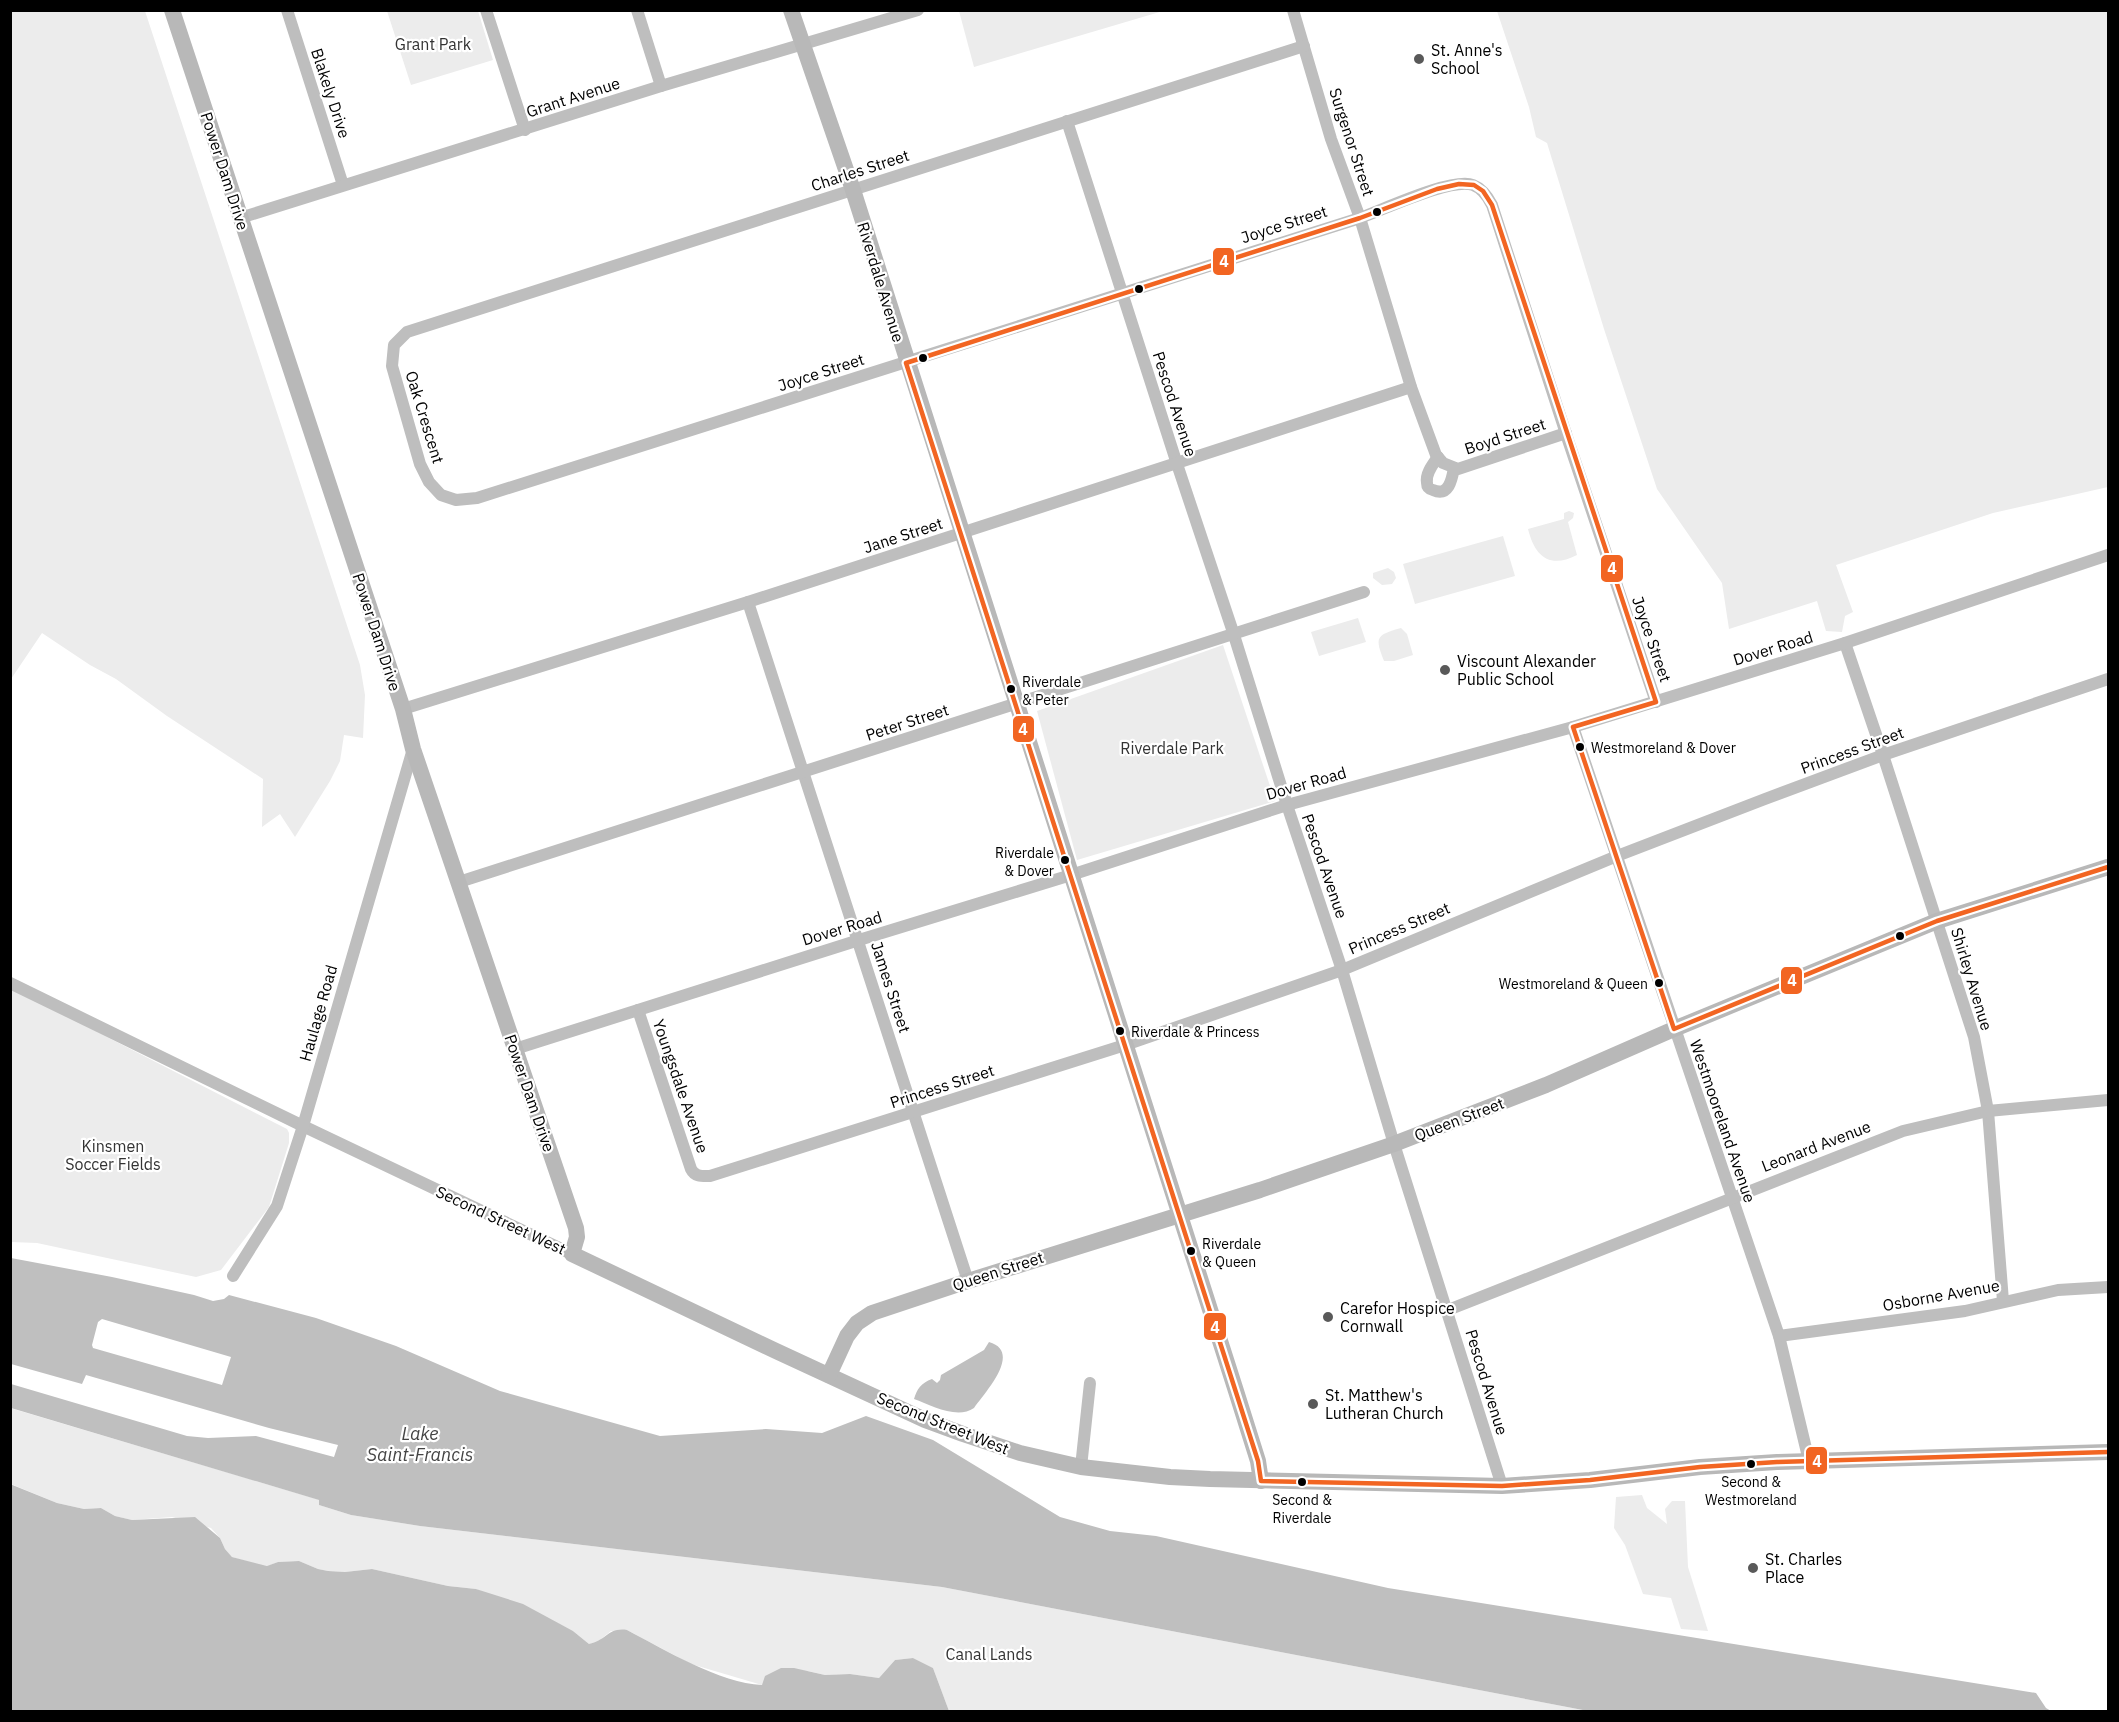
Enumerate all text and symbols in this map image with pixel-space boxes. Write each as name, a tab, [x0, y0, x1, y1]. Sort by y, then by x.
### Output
park label: Grant Park	[395, 34, 472, 54]
place label: St. Anne's School	[1431, 40, 1503, 78]
street label: Blakely Drive	[307, 45, 355, 141]
marker: St. Anne's School	[1412, 52, 1426, 66]
street label: Grant Avenue	[524, 72, 623, 122]
street label: Surgenor Street	[1325, 85, 1379, 199]
street label: Power Dam Drive	[196, 109, 254, 233]
street label: Charles Street	[808, 145, 912, 195]
street label: Joyce Street	[1238, 201, 1330, 247]
unlabelled marker	[1371, 206, 1383, 218]
street label: Riverdale Avenue	[853, 219, 909, 345]
line badge: 4	[1212, 247, 1235, 276]
text: 4	[1219, 251, 1229, 271]
unlabelled marker	[1133, 283, 1145, 295]
street label: Joyce Street	[775, 349, 867, 395]
street label: Pescod Avenue	[1149, 349, 1201, 459]
unlabelled marker	[917, 352, 929, 364]
street label: Oak Crescent	[401, 368, 449, 466]
street label: Boyd Street	[1462, 413, 1548, 459]
street label: Jane Street	[861, 513, 945, 557]
line badge: 4	[1600, 554, 1624, 583]
text: 4	[1607, 558, 1617, 578]
street label: Power Dam Drive	[348, 570, 406, 694]
street label: Joyce Street	[1628, 593, 1676, 685]
street label: Dover Road	[1731, 626, 1815, 670]
place label: Viscount Alexander Public School	[1457, 651, 1596, 689]
marker: Viscount Alexander Public School	[1438, 663, 1452, 677]
place label: Riverdale & Peter	[1022, 673, 1081, 709]
marker: Riverdale & Peter	[1005, 683, 1017, 695]
street label: Peter Street	[863, 699, 951, 745]
line badge: 4	[1012, 715, 1035, 743]
text: 4	[1018, 719, 1028, 739]
street label: Princess Street	[1798, 722, 1906, 778]
park label: Riverdale Park	[1120, 738, 1224, 758]
place label: Westmoreland & Dover	[1591, 739, 1736, 757]
marker: Westmoreland & Dover	[1574, 741, 1586, 753]
street label: Dover Road	[1264, 762, 1348, 804]
street label: Pescod Avenue	[1298, 811, 1352, 921]
place label: Riverdale & Dover	[995, 844, 1054, 880]
marker: Riverdale & Dover	[1059, 854, 1071, 866]
street label: Princess Street	[1345, 898, 1453, 958]
street label: Dover Road	[800, 906, 884, 950]
street label: Shirley Avenue	[1947, 925, 1997, 1033]
unlabelled marker	[1894, 930, 1906, 942]
street label: James Street	[867, 939, 915, 1035]
street label: Haulage Road	[295, 962, 341, 1064]
line badge: 4	[1780, 966, 1803, 995]
text: 4	[1787, 970, 1797, 990]
place label: Westmoreland & Queen	[1499, 975, 1648, 993]
marker: Westmoreland & Queen	[1653, 977, 1665, 989]
street label: Youngsdale Avenue	[649, 1016, 713, 1156]
place label: Riverdale & Princess	[1131, 1023, 1260, 1041]
marker: Riverdale & Princess	[1114, 1025, 1126, 1037]
street label: Power Dam Drive	[501, 1032, 560, 1155]
street label: Westmooreland Avenue	[1686, 1037, 1760, 1205]
street label: Princess Street	[887, 1060, 997, 1112]
street label: Queen Street	[1411, 1093, 1507, 1145]
street label: Leonard Avenue	[1759, 1116, 1874, 1176]
park label: Kinsmen Soccer Fields	[65, 1136, 161, 1174]
street label: Second Street West	[433, 1181, 569, 1259]
place label: Riverdale & Queen	[1202, 1235, 1261, 1271]
marker: Riverdale & Queen	[1185, 1245, 1197, 1257]
street label: Queen Street	[950, 1247, 1046, 1295]
street label: Osborne Avenue	[1881, 1275, 2001, 1315]
place label: Carefor Hospice Cornwall	[1340, 1298, 1455, 1336]
marker: Carefor Hospice Cornwall	[1321, 1310, 1335, 1324]
line badge: 4	[1203, 1312, 1227, 1341]
text: 4	[1210, 1317, 1220, 1337]
street label: Pescod Avenue	[1461, 1327, 1513, 1437]
place label: St. Matthew's Lutheran Church	[1325, 1385, 1444, 1423]
street label: Second Street West	[874, 1387, 1012, 1459]
marker: St. Matthew's Lutheran Church	[1306, 1397, 1320, 1411]
water label: Lake Saint-Francis	[367, 1422, 473, 1466]
line badge: 4	[1805, 1446, 1828, 1475]
text: 4	[1812, 1451, 1822, 1471]
marker: Second & Westmoreland	[1745, 1458, 1757, 1470]
place label: Second & Westmoreland	[1705, 1473, 1797, 1509]
marker: Second & Riverdale	[1296, 1476, 1308, 1488]
place label: Second & Riverdale	[1272, 1491, 1332, 1527]
place label: St. Charles Place	[1765, 1549, 1842, 1587]
marker: St. Charles Place	[1746, 1561, 1760, 1575]
park label: Canal Lands	[946, 1644, 1032, 1664]

